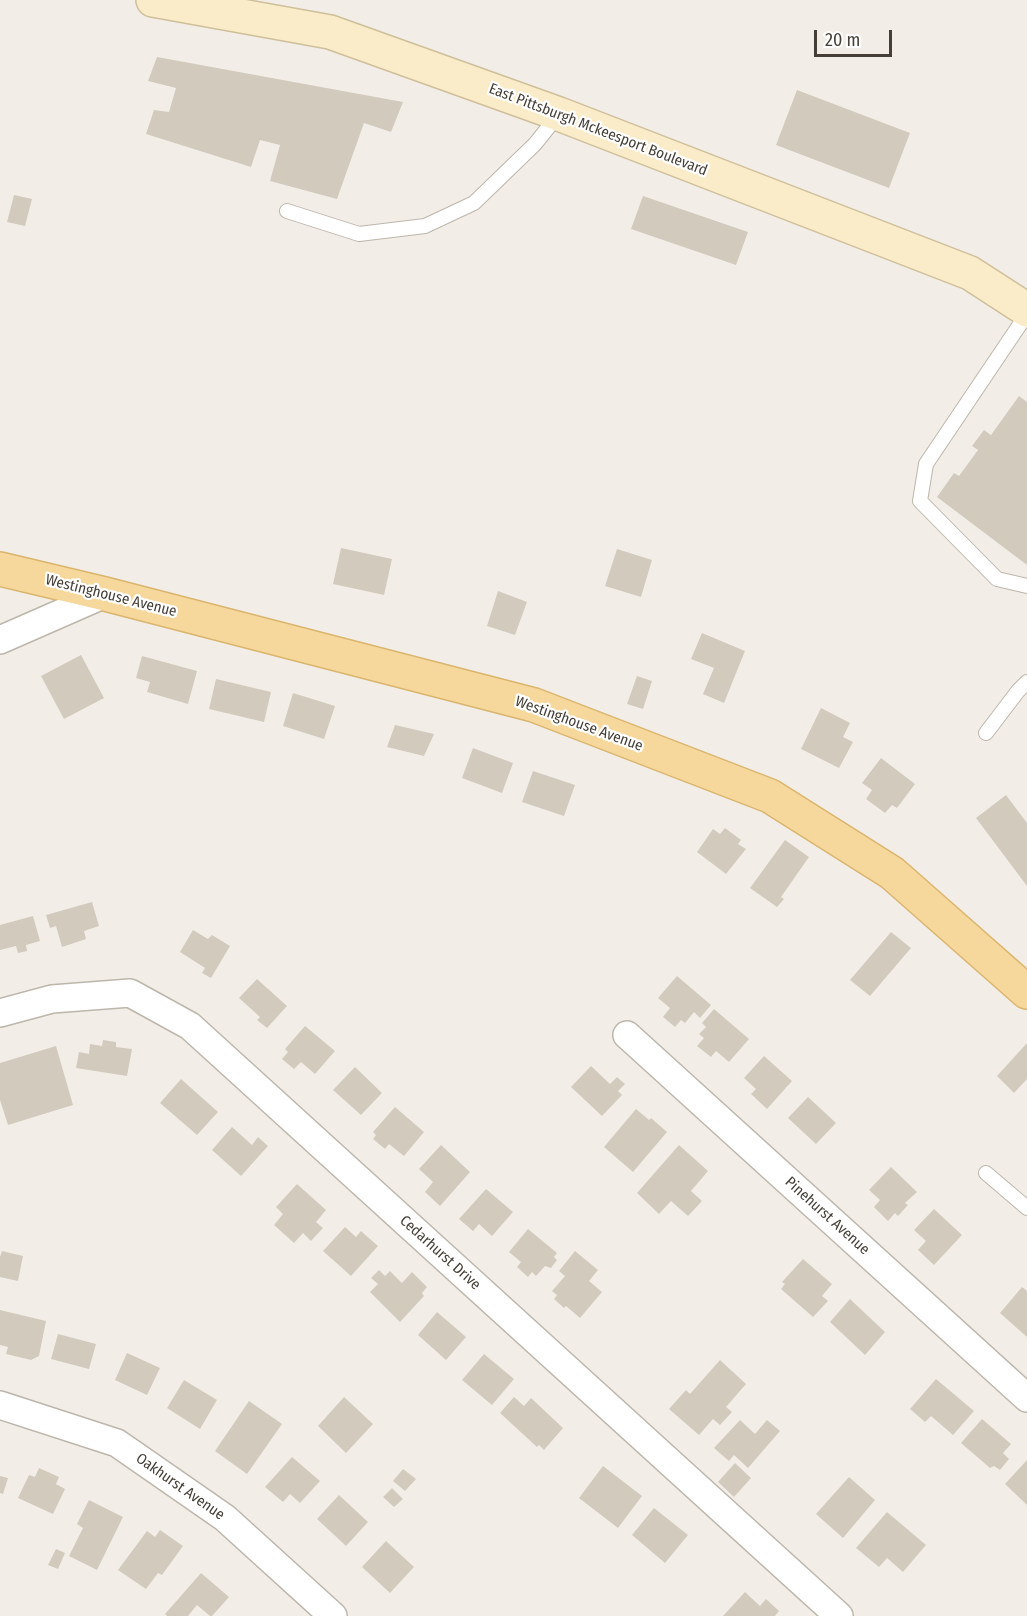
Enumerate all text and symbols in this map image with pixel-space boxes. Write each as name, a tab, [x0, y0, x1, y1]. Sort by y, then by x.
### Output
scale bar	[817, 18, 895, 56]
text: 20 m	[825, 29, 860, 51]
street label: East Pittsburgh Mckeesport Boulevard	[486, 80, 710, 180]
street label: Westinghouse Avenue	[44, 571, 178, 621]
street label: Westinghouse Avenue	[513, 693, 645, 755]
street label: Pinehurst Avenue	[781, 1173, 873, 1259]
street label: Cedarhurst Drive	[396, 1212, 484, 1294]
street label: Oakhurst Avenue	[132, 1450, 228, 1524]

